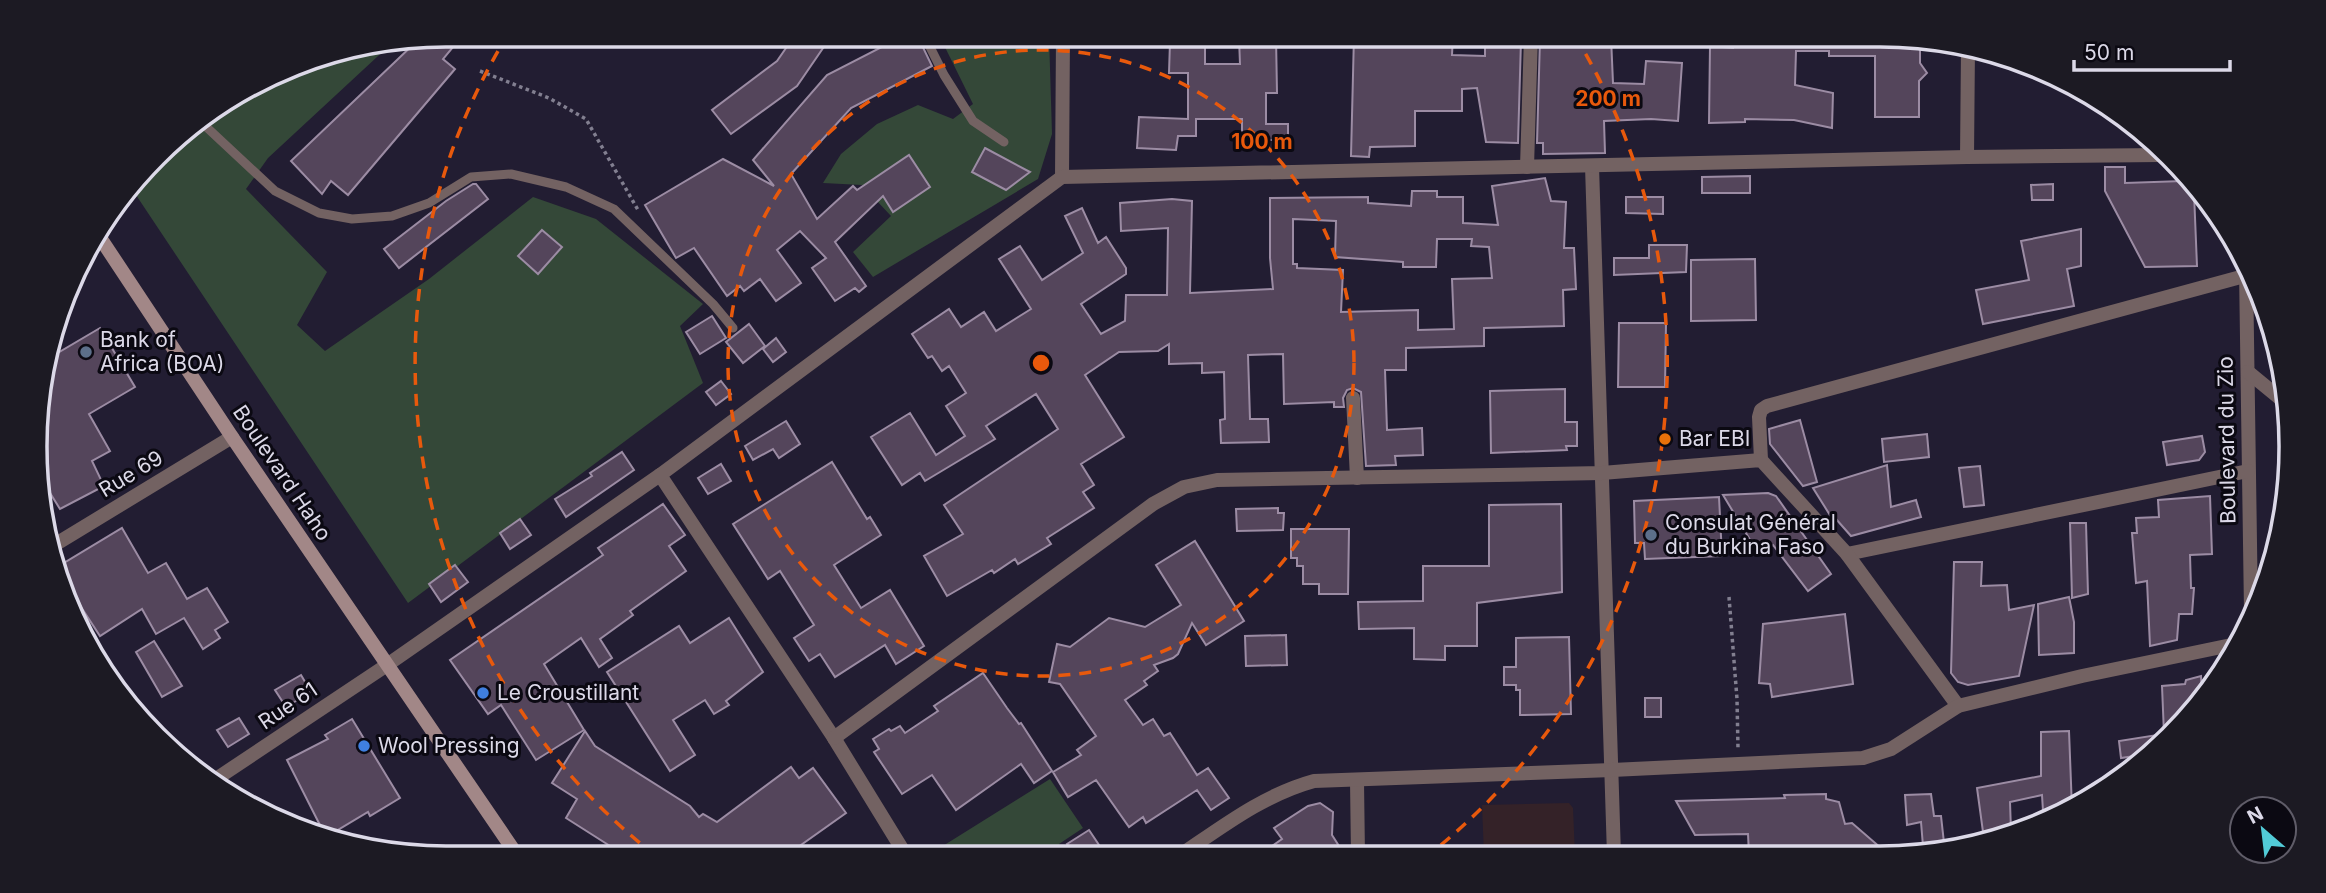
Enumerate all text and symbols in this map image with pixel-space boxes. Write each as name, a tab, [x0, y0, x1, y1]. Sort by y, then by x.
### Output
scale bar	[2074, 28, 2230, 72]
text: 50 m	[2084, 40, 2134, 65]
text: 200 m	[1575, 86, 1641, 111]
text: 100 m	[1231, 129, 1293, 154]
place label: Bank of Africa (BOA)	[100, 327, 224, 376]
marker: Bank of Africa (BOA)	[78, 344, 94, 360]
centre of rings	[1029, 351, 1053, 375]
street label: Boulevard du Zio	[2213, 356, 2240, 524]
street label: Boulevard Haho	[228, 400, 337, 545]
place label: Bar EBI	[1679, 426, 1750, 451]
marker: Bar EBI	[1657, 431, 1673, 447]
street label: Rue 69	[94, 445, 167, 502]
place label: Consulat Général du Burkina Faso	[1665, 510, 1836, 559]
marker: Consulat Général du Burkina Faso	[1643, 527, 1659, 543]
street label: Rue 61	[254, 677, 322, 734]
place label: Le Croustillant	[497, 680, 639, 705]
marker: Le Croustillant	[475, 685, 491, 701]
place label: Wool Pressing	[378, 733, 520, 758]
marker: Wool Pressing	[356, 738, 372, 754]
north arrow	[2228, 795, 2298, 865]
text: N	[2243, 802, 2267, 829]

